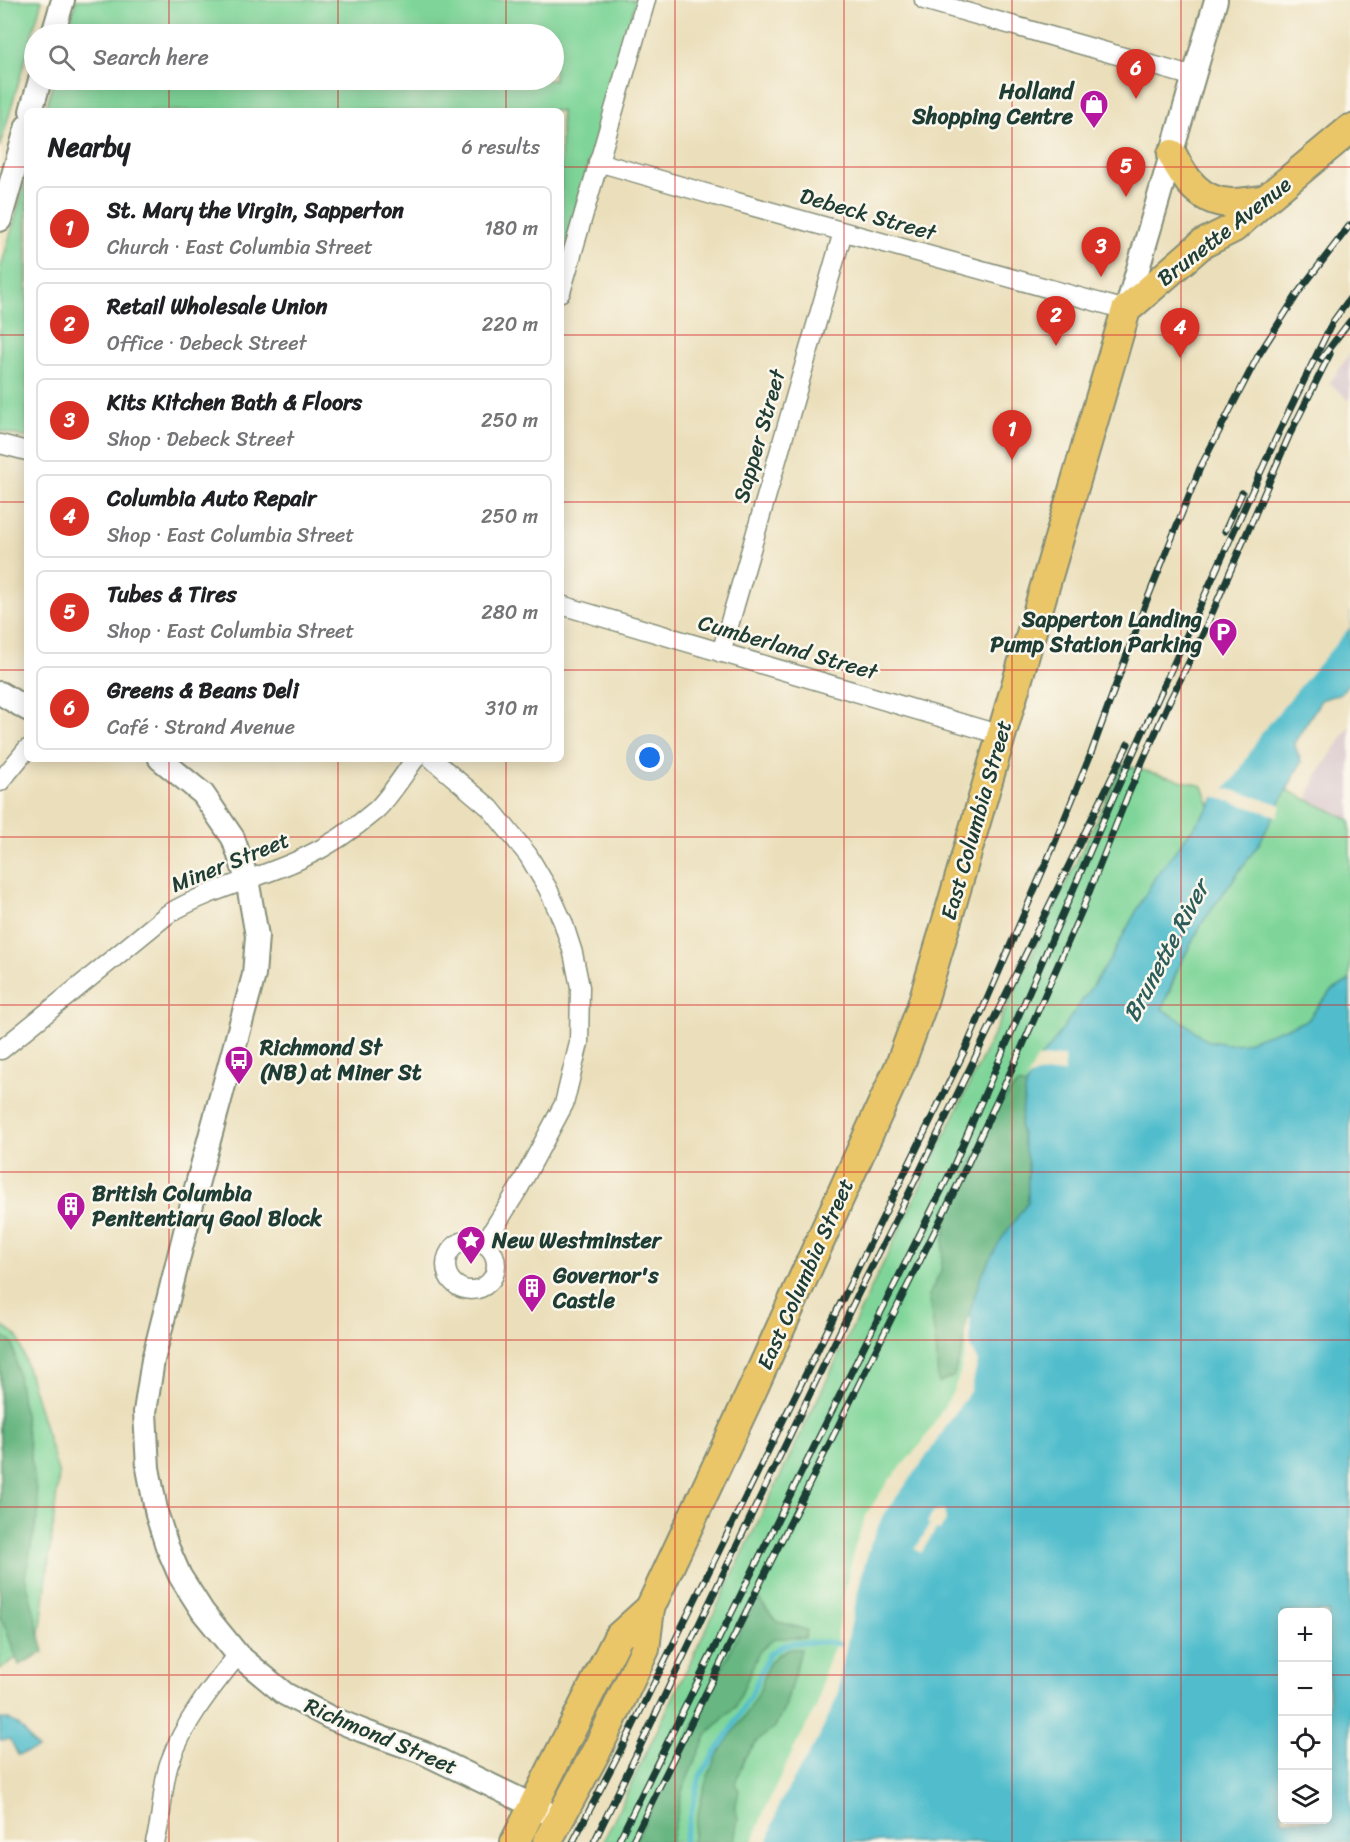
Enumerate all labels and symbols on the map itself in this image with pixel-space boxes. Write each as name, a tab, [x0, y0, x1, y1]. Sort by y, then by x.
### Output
pin: 6	[1116, 50, 1156, 99]
place label: Holland Shopping Centre	[911, 72, 1075, 136]
shop icon: Holland Shopping Centre	[1078, 88, 1110, 130]
pin: 5	[1106, 148, 1146, 197]
street label: Brunette Avenue	[1148, 165, 1300, 296]
street label: Debeck Street	[795, 176, 942, 252]
pin: 3	[1082, 228, 1120, 277]
pin: 2	[1036, 296, 1076, 346]
pin: 4	[1160, 308, 1200, 358]
street label: Sapper Street	[721, 364, 797, 507]
pin: 1	[992, 410, 1032, 460]
place label: Sapperton Landing Pump Station Parking	[990, 600, 1202, 664]
street label: Cumberland Street	[694, 603, 883, 692]
parking icon: Sapperton Landing Pump Station Parking	[1207, 616, 1239, 658]
street label: East Columbia Street	[929, 715, 1023, 925]
your location	[635, 743, 664, 772]
street label: Miner Street	[165, 820, 296, 904]
water label: Brunette River	[1111, 869, 1223, 1029]
place label: Richmond St (NB) at Miner St	[259, 1028, 422, 1092]
bus stop icon: Richmond St (NB) at Miner St	[223, 1044, 255, 1086]
street label: East Columbia Street	[745, 1171, 865, 1376]
place label: British Columbia Penitentiary Gaol Block	[92, 1174, 323, 1238]
building icon: British Columbia Penitentiary Gaol Block	[55, 1190, 87, 1232]
place label: New Westminster	[491, 1221, 663, 1260]
place icon: New Westminster	[455, 1224, 487, 1266]
place label: Governor's Castle	[552, 1256, 660, 1320]
building icon: Governor's Castle	[516, 1272, 548, 1314]
street label: Richmond Street	[298, 1686, 464, 1786]

